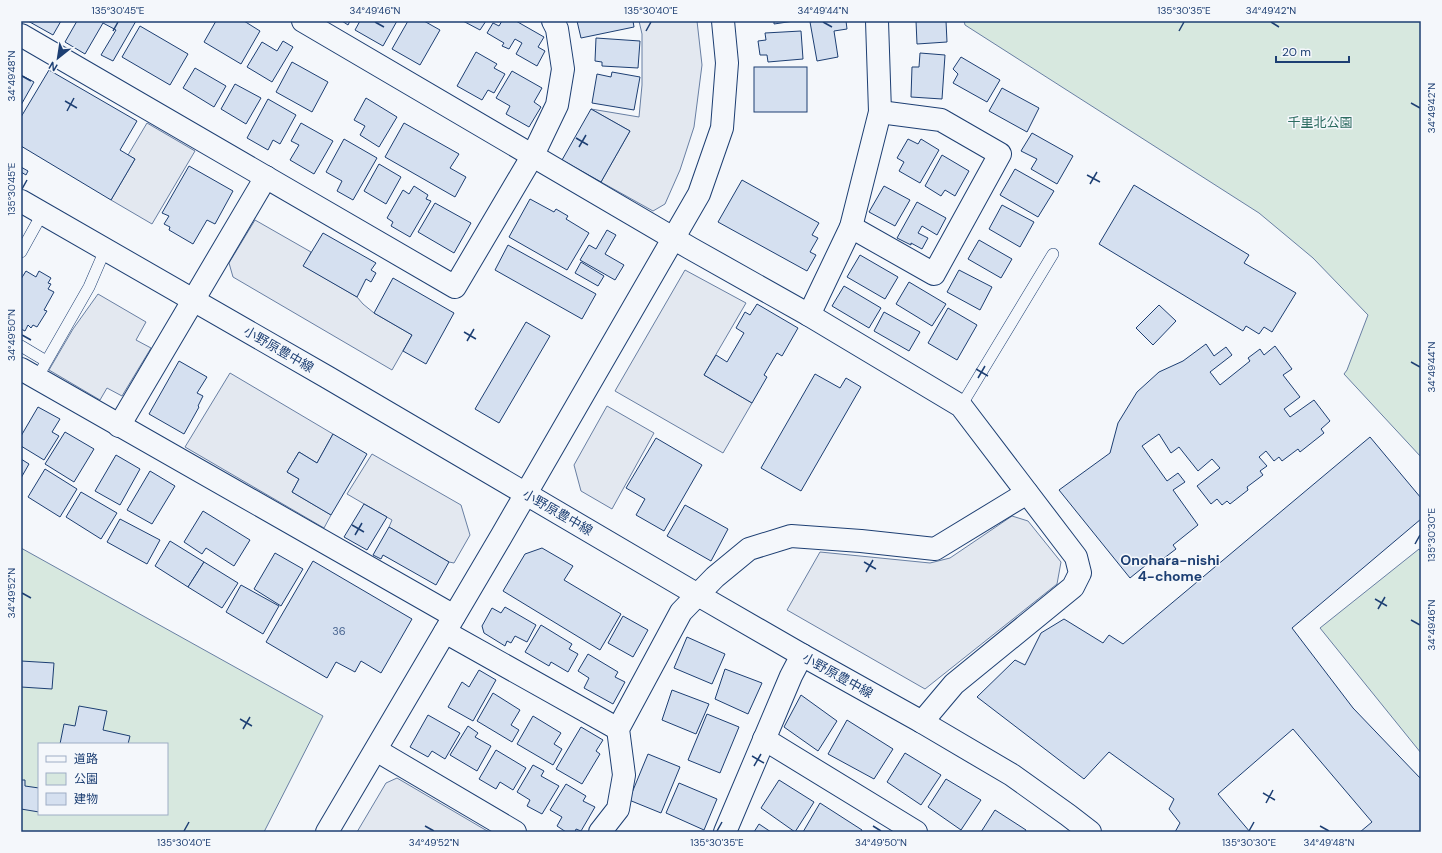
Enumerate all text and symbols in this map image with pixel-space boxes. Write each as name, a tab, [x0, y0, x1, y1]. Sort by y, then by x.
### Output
text: 135°30'45"E	[92, 4, 145, 17]
text: 34°49'46"N	[350, 4, 401, 17]
text: 135°30'40"E	[624, 4, 678, 17]
text: 34°49'44"N	[798, 4, 848, 17]
text: 135°30'35"E	[1157, 4, 1211, 17]
text: 34°49'42"N	[1246, 4, 1296, 17]
north arrow	[38, 38, 78, 78]
scale bar	[1276, 38, 1349, 64]
text: 20 m	[1282, 44, 1311, 60]
text: 34°49'48"N	[5, 51, 18, 101]
text: N	[46, 59, 60, 75]
text: 34°49'42"N	[1425, 83, 1438, 133]
park label: 千里北公園	[1287, 114, 1353, 131]
text: 135°30'45"E	[5, 162, 18, 215]
text: 34°49'50"N	[5, 309, 18, 361]
street label: 小野原豊中線	[241, 323, 317, 376]
text: 34°49'44"N	[1425, 342, 1438, 392]
street label: 小野原豊中線	[520, 486, 596, 539]
text: 135°30'30"E	[1425, 508, 1438, 562]
district label: Onohara-nishi 4-chome	[1120, 551, 1220, 585]
text: 34°49'52"N	[5, 568, 18, 618]
text: 34°49'46"N	[1425, 599, 1438, 651]
house number: 36	[332, 624, 346, 638]
street label: 小野原豊中線	[800, 649, 876, 702]
legend	[38, 743, 168, 815]
text: 道路	[74, 751, 98, 767]
text: 公園	[74, 771, 98, 787]
text: 建物	[74, 791, 98, 807]
text: 135°30'40"E	[157, 836, 211, 849]
text: 34°49'52"N	[409, 836, 459, 849]
text: 135°30'35"E	[690, 836, 744, 849]
text: 34°49'50"N	[855, 836, 907, 849]
text: 135°30'30"E	[1222, 836, 1276, 849]
text: 34°49'48"N	[1304, 836, 1354, 849]

